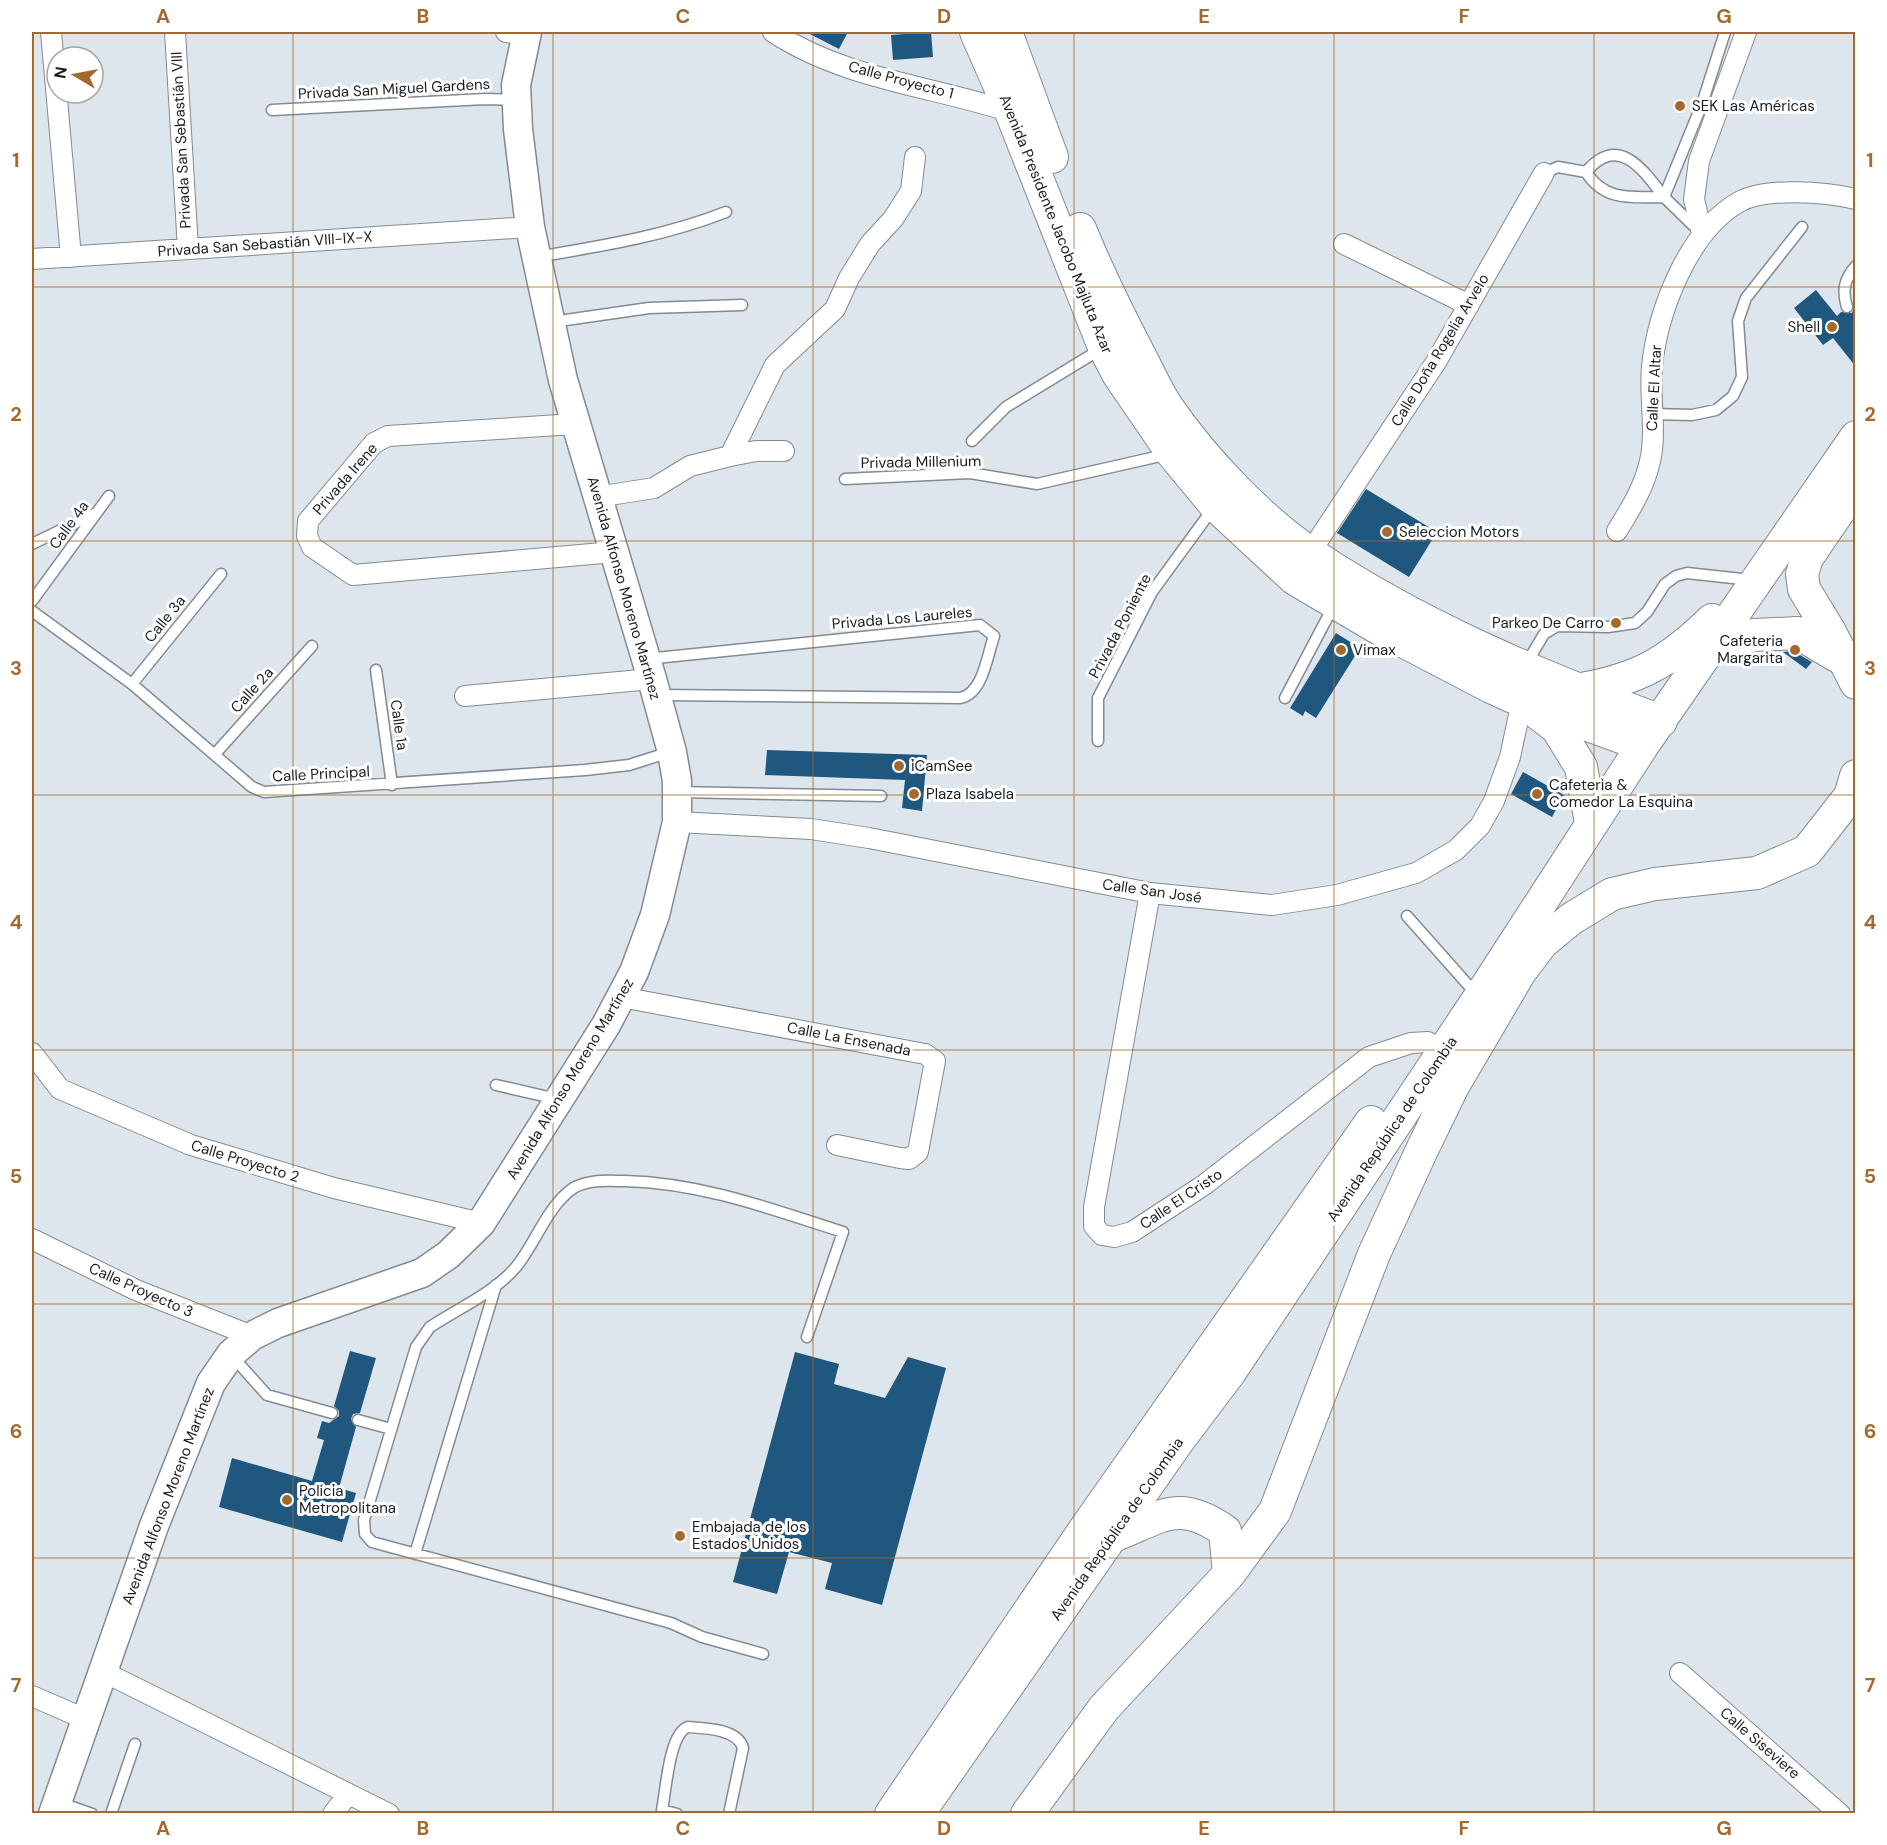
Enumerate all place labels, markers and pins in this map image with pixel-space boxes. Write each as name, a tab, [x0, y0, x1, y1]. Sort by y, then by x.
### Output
place label: SEK Las Américas	[1692, 96, 1815, 116]
marker: SEK Las Américas	[1673, 99, 1687, 113]
place label: Shell	[1787, 317, 1820, 337]
marker: Shell	[1825, 320, 1839, 334]
place label: Seleccion Motors	[1399, 522, 1519, 542]
marker: Seleccion Motors	[1380, 525, 1394, 539]
place label: Parkeo De Carro	[1492, 613, 1604, 633]
marker: Parkeo De Carro	[1609, 616, 1623, 630]
place label: Cafeteria Margarita	[1717, 631, 1783, 668]
place label: Vimax	[1353, 640, 1396, 660]
marker: Vimax	[1334, 643, 1348, 657]
marker: Cafeteria Margarita	[1788, 643, 1802, 657]
place label: iCamSee	[911, 756, 973, 776]
marker: iCamSee	[892, 759, 906, 773]
place label: Cafeteria & Comedor La Esquina	[1549, 775, 1693, 812]
place label: Plaza Isabela	[926, 784, 1014, 804]
marker: Plaza Isabela	[907, 787, 921, 801]
marker: Cafeteria & Comedor La Esquina	[1530, 787, 1544, 801]
place label: Policia Metropolitana	[299, 1481, 396, 1518]
marker: Policia Metropolitana	[280, 1493, 294, 1507]
place label: Embajada de los Estados Unidos	[692, 1517, 806, 1554]
marker: Embajada de los Estados Unidos	[673, 1529, 687, 1543]

